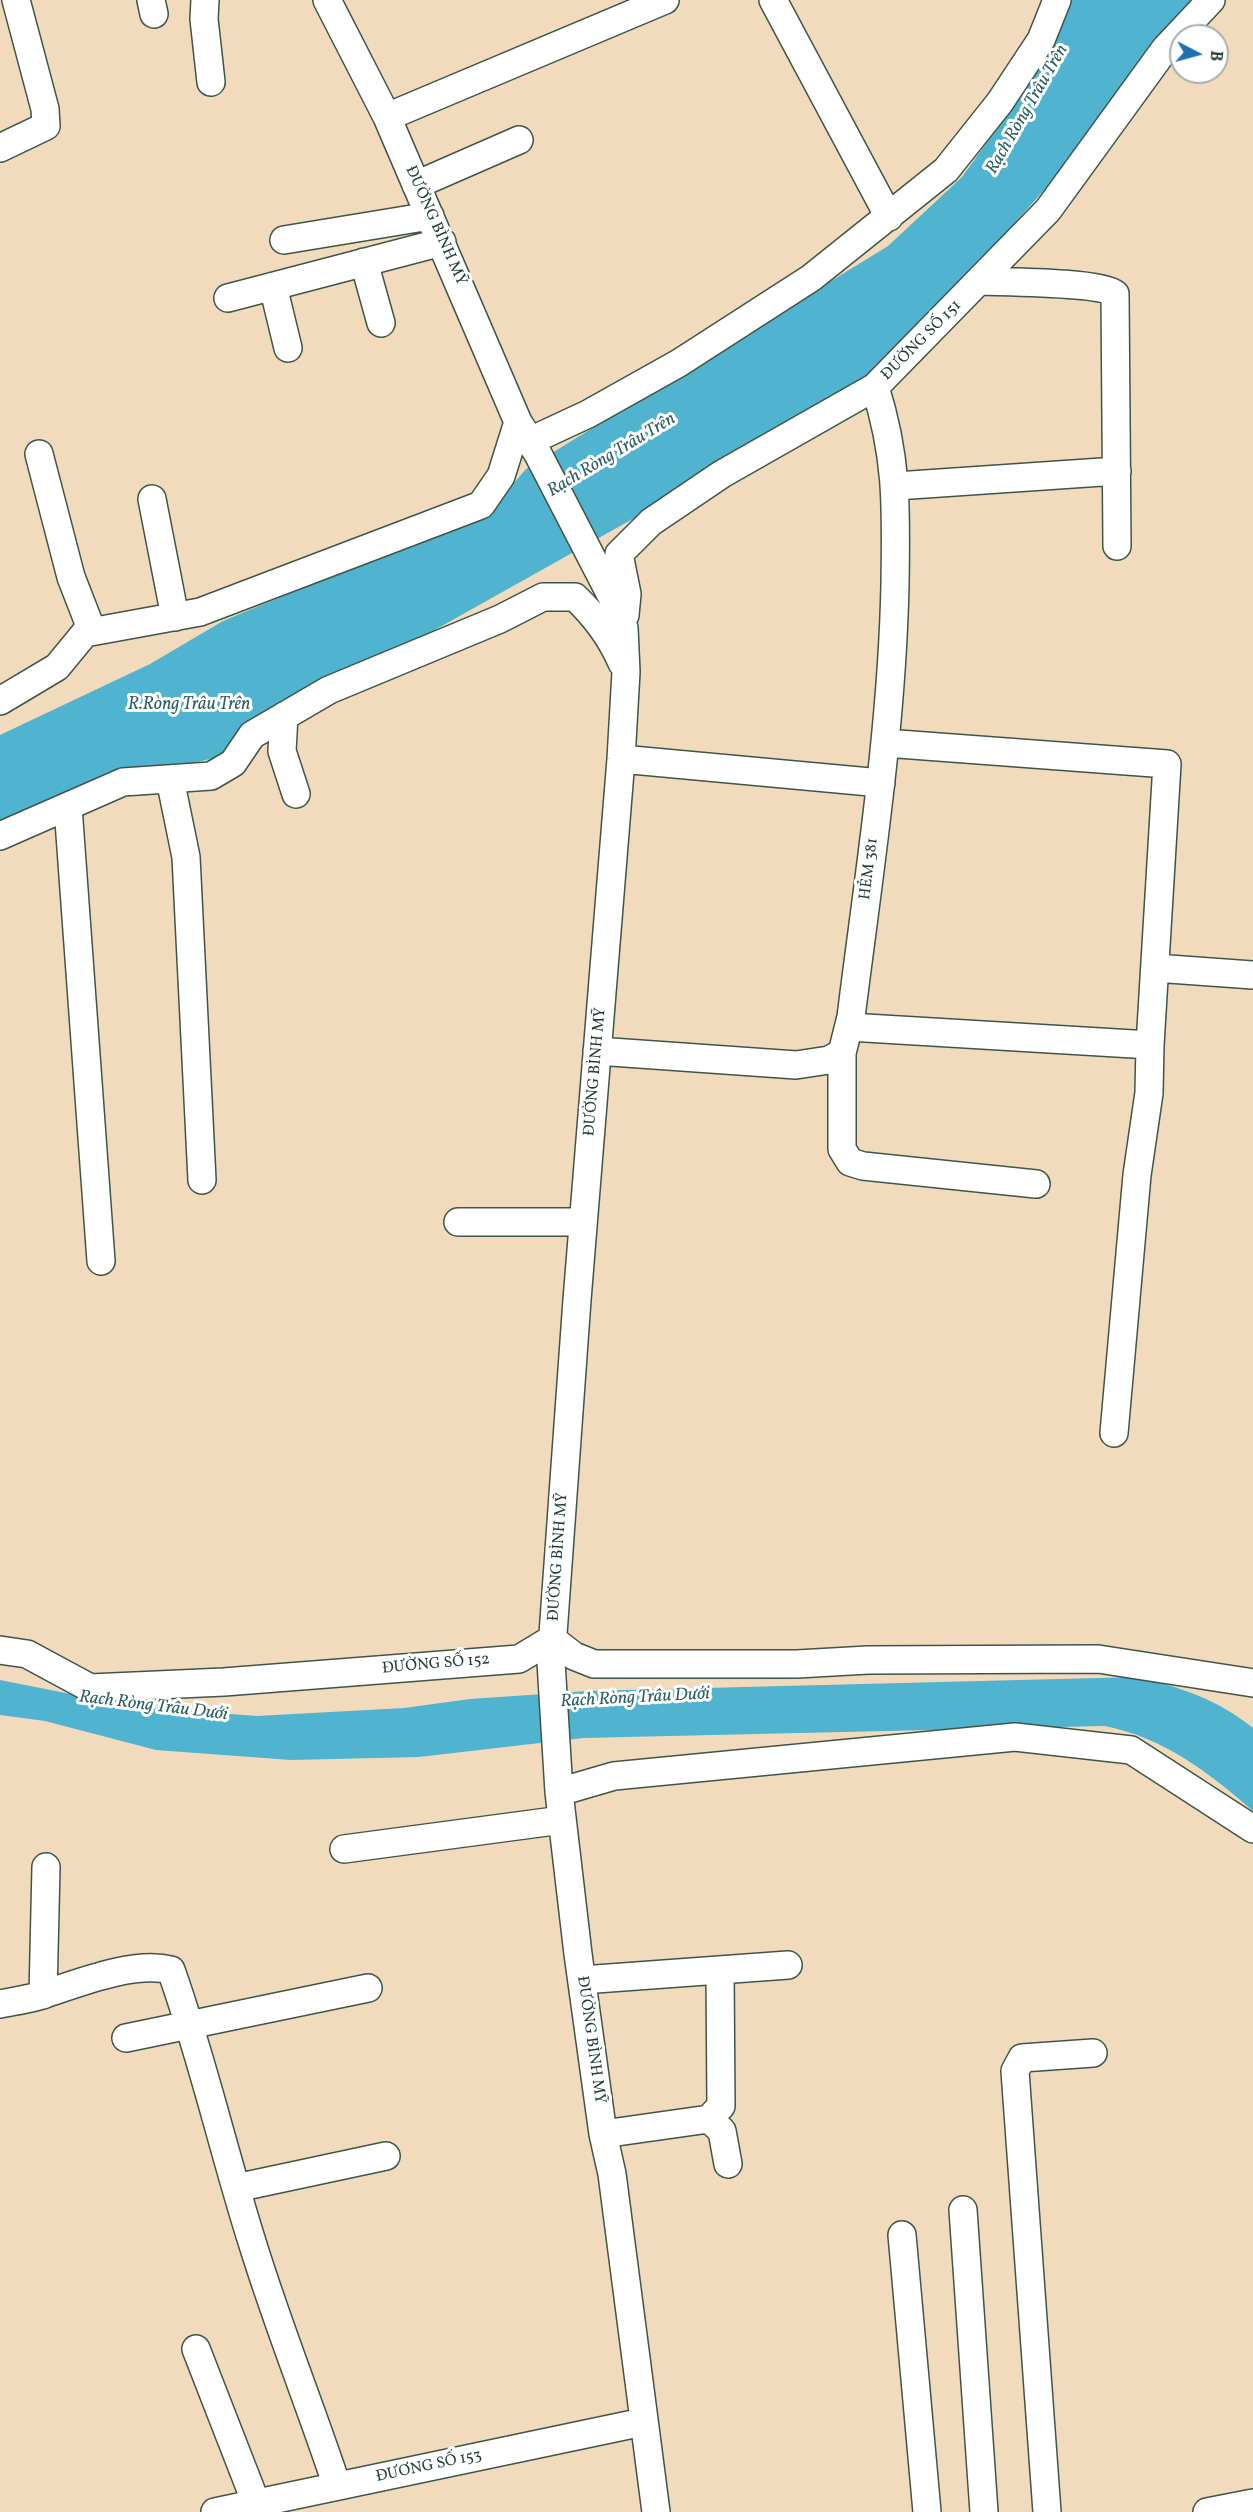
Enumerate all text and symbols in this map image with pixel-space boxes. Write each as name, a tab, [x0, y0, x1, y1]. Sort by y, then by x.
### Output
north arrow	[1169, 24, 1229, 84]
water label: Rạch Ròng Trâu Trên	[982, 41, 1074, 179]
text: B	[1203, 49, 1226, 62]
street label: ĐƯỜNG BÌNH MỸ	[400, 163, 470, 289]
street label: ĐƯỜNG SỐ 151	[878, 297, 966, 385]
water label: Rạch Ròng Trâu Trên	[544, 409, 680, 503]
water label: R.Ròng Trâu Trên	[128, 695, 250, 717]
street label: HẺM 381	[857, 837, 883, 901]
street label: ĐƯỜNG BÌNH MỸ	[581, 1007, 611, 1137]
street label: ĐƯỜNG BÌNH MỸ	[545, 1492, 573, 1622]
street label: ĐƯỜNG SỐ 152	[381, 1651, 491, 1679]
water label: Rạch Ròng Trâu Dưới	[560, 1684, 710, 1714]
water label: Rạch Ròng Trâu Dưới	[77, 1687, 229, 1727]
street label: ĐƯỜNG BÌNH MỸ	[572, 1975, 608, 2105]
street label: ĐƯƠNG SỐ 153	[374, 2446, 484, 2488]

